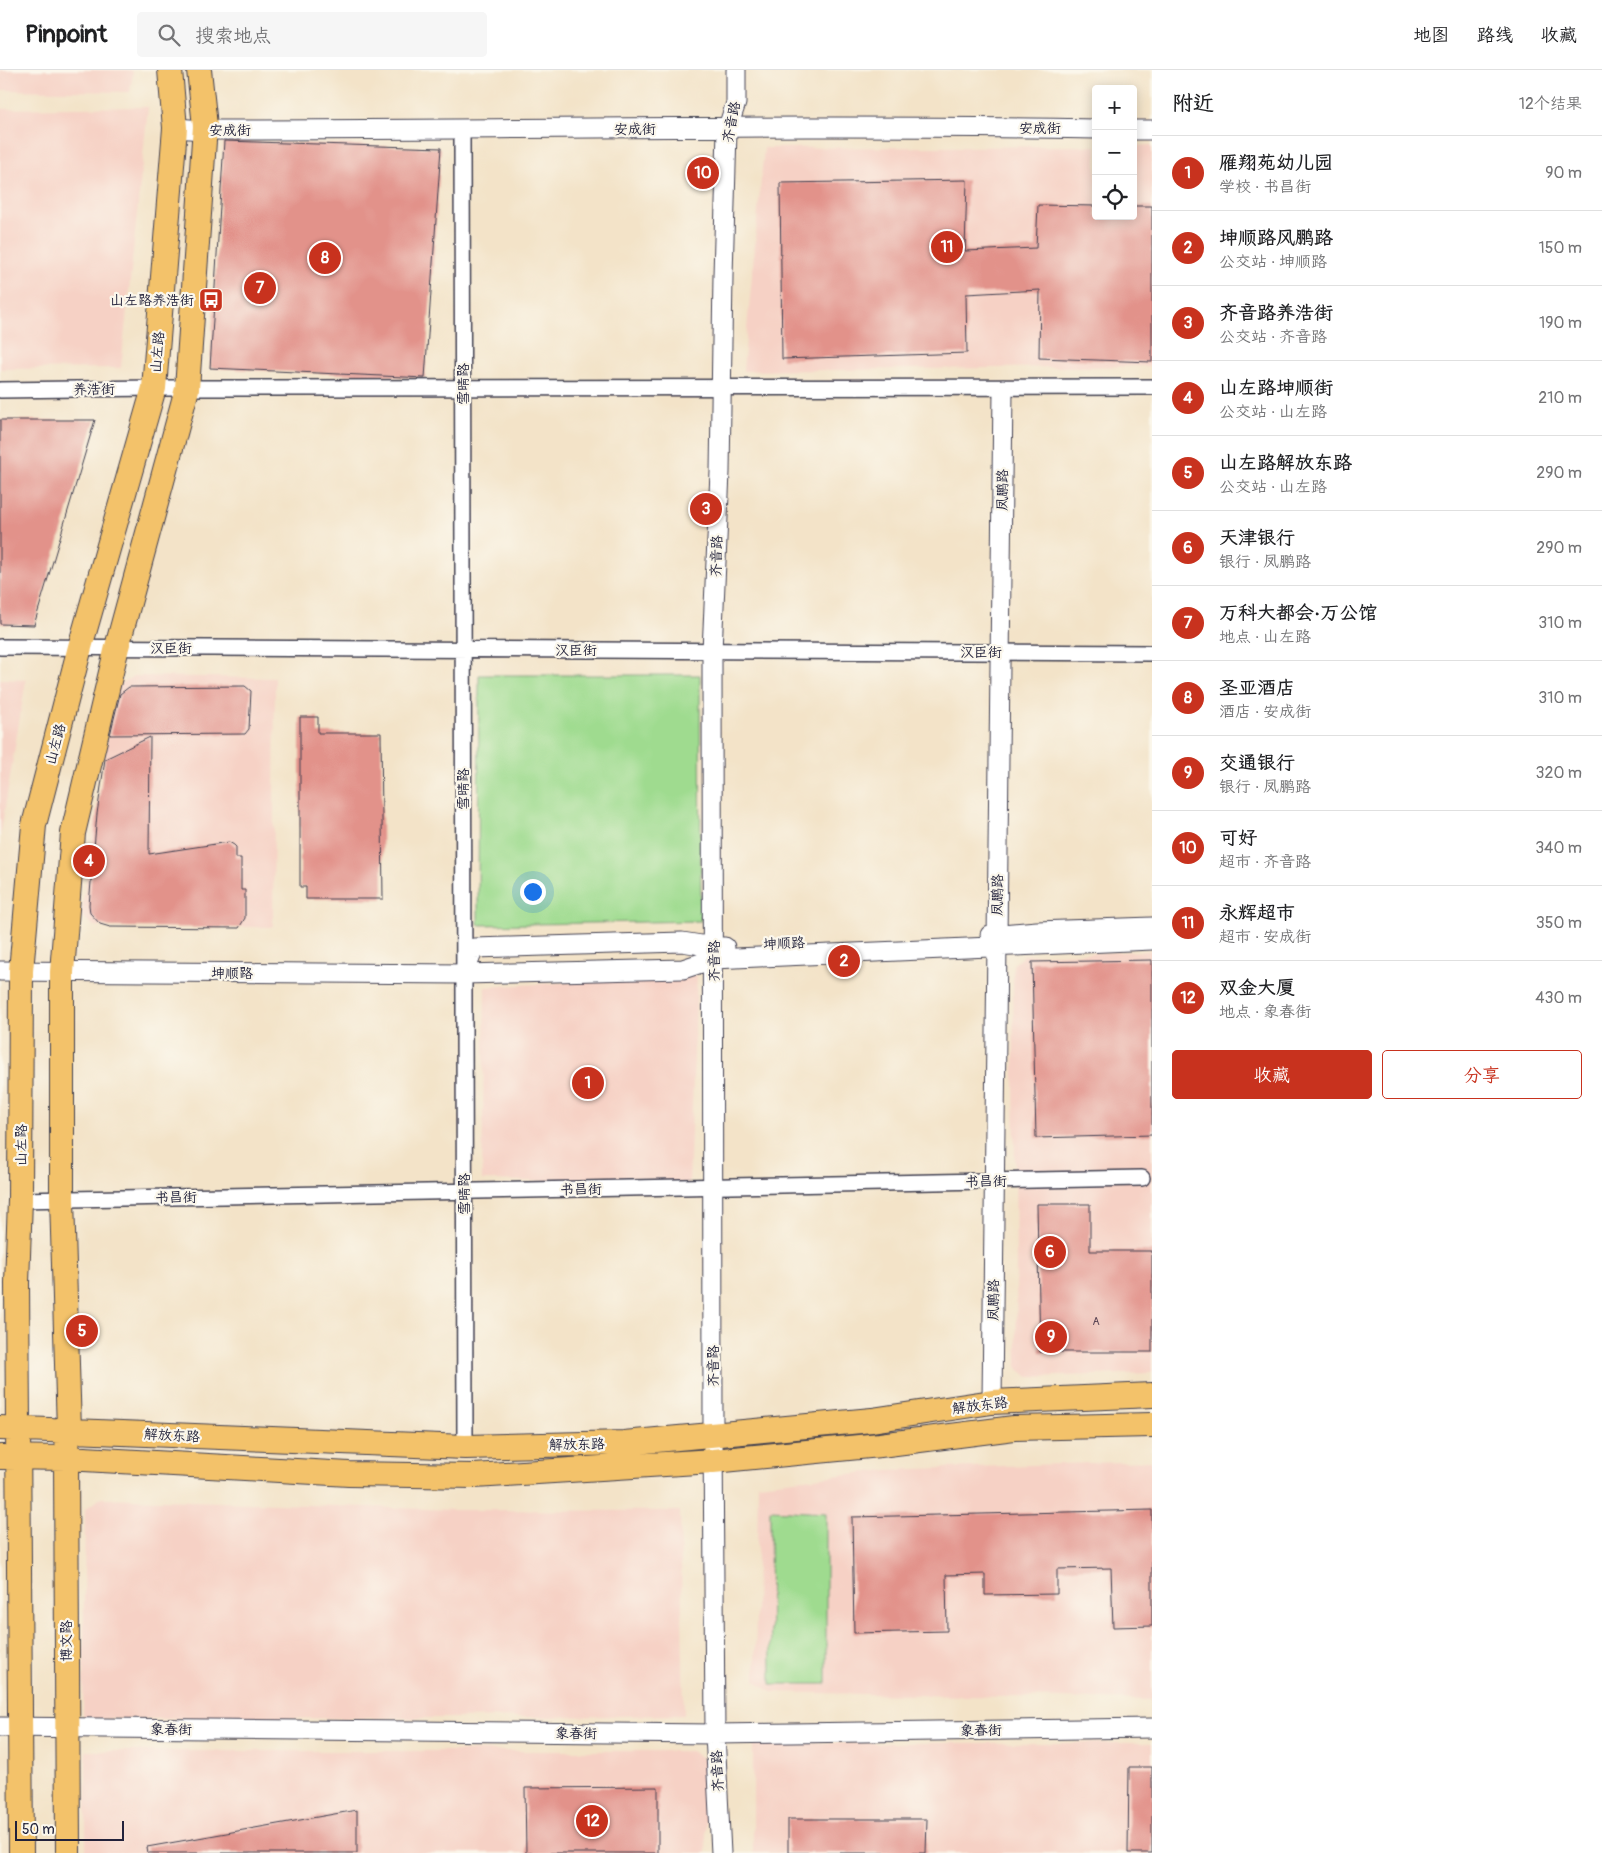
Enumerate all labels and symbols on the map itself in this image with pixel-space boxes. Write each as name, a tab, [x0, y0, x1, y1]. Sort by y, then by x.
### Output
street label: 齐音路	[719, 100, 744, 144]
street label: 安成街	[1019, 120, 1061, 137]
street label: 安成街	[614, 121, 656, 138]
street label: 安成街	[209, 122, 251, 139]
pin: 10	[687, 154, 719, 192]
pin: 11	[931, 228, 963, 266]
pin: 8	[309, 239, 341, 277]
pin: 7	[244, 269, 276, 307]
bus stop icon: 山左路养浩街	[198, 287, 224, 313]
place label: 山左路养浩街	[110, 292, 194, 309]
street label: 山左路	[147, 330, 168, 374]
street label: 雪晴路	[455, 363, 472, 405]
street label: 养浩街	[73, 381, 115, 398]
street label: 凤鹏路	[994, 469, 1011, 511]
pin: 3	[690, 490, 722, 528]
street label: 齐音路	[707, 535, 726, 577]
street label: 汉臣街	[150, 640, 192, 657]
street label: 汉臣街	[555, 642, 597, 659]
street label: 汉臣街	[960, 644, 1002, 661]
street label: 山左路	[42, 722, 69, 767]
street label: 雪晴路	[455, 768, 472, 810]
pin: 4	[73, 842, 105, 880]
street label: 凤鹏路	[989, 874, 1006, 916]
your location	[520, 879, 546, 905]
street label: 坤顺路	[763, 934, 805, 953]
street label: 齐音路	[706, 940, 723, 982]
pin: 2	[828, 942, 860, 980]
street label: 坤顺路	[211, 965, 253, 982]
pin: 1	[572, 1064, 604, 1102]
street label: 山左路	[13, 1124, 30, 1166]
street label: 雪晴路	[456, 1173, 473, 1215]
street label: 书昌街	[965, 1173, 1007, 1190]
street label: 书昌街	[560, 1181, 602, 1198]
street label: 书昌街	[155, 1189, 197, 1206]
pin: 6	[1034, 1233, 1066, 1271]
street label: 凤鹏路	[985, 1279, 1002, 1321]
pin: 5	[66, 1312, 98, 1350]
house number: A	[1092, 1315, 1100, 1328]
pin: 9	[1035, 1318, 1067, 1356]
street label: 齐音路	[705, 1345, 722, 1387]
street label: 解放东路	[951, 1394, 1009, 1417]
street label: 解放东路	[144, 1426, 200, 1445]
street label: 解放东路	[549, 1436, 605, 1453]
street label: 博文路	[58, 1620, 75, 1662]
street label: 象春街	[150, 1721, 192, 1738]
street label: 象春街	[960, 1722, 1002, 1739]
street label: 象春街	[555, 1725, 597, 1742]
street label: 齐音路	[708, 1750, 727, 1792]
pin: 12	[576, 1802, 608, 1840]
scale bar	[15, 1818, 124, 1841]

